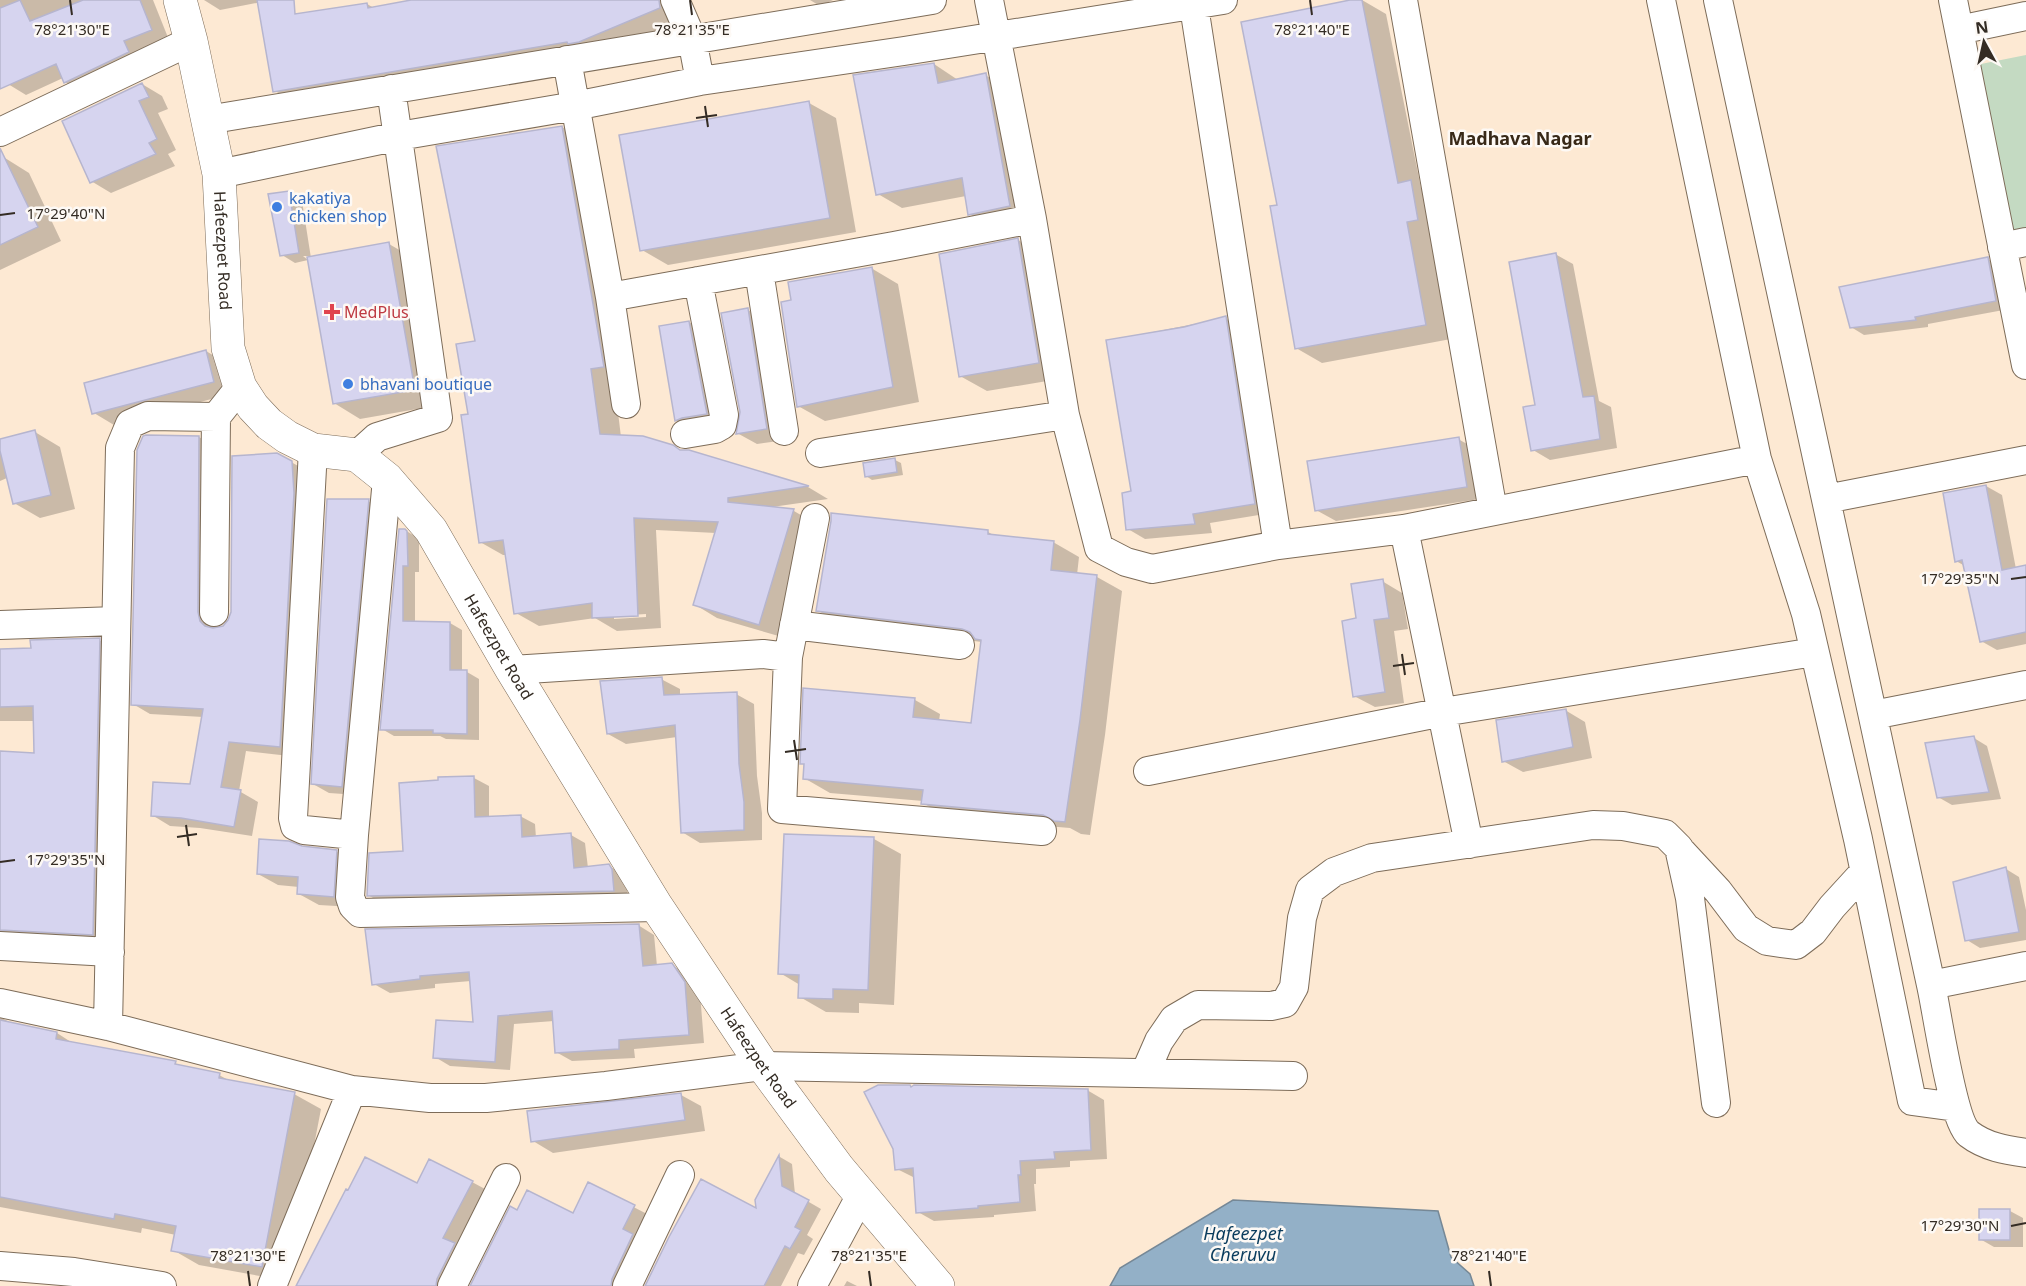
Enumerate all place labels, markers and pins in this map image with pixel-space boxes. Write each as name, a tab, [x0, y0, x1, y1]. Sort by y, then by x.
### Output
place label: kakatiya chicken shop	[289, 187, 387, 227]
marker: kakatiya chicken shop	[270, 200, 284, 214]
place label: MedPlus	[344, 301, 409, 323]
marker: MedPlus	[325, 305, 339, 319]
place label: bhavani boutique	[360, 373, 492, 395]
marker: bhavani boutique	[341, 377, 355, 391]

